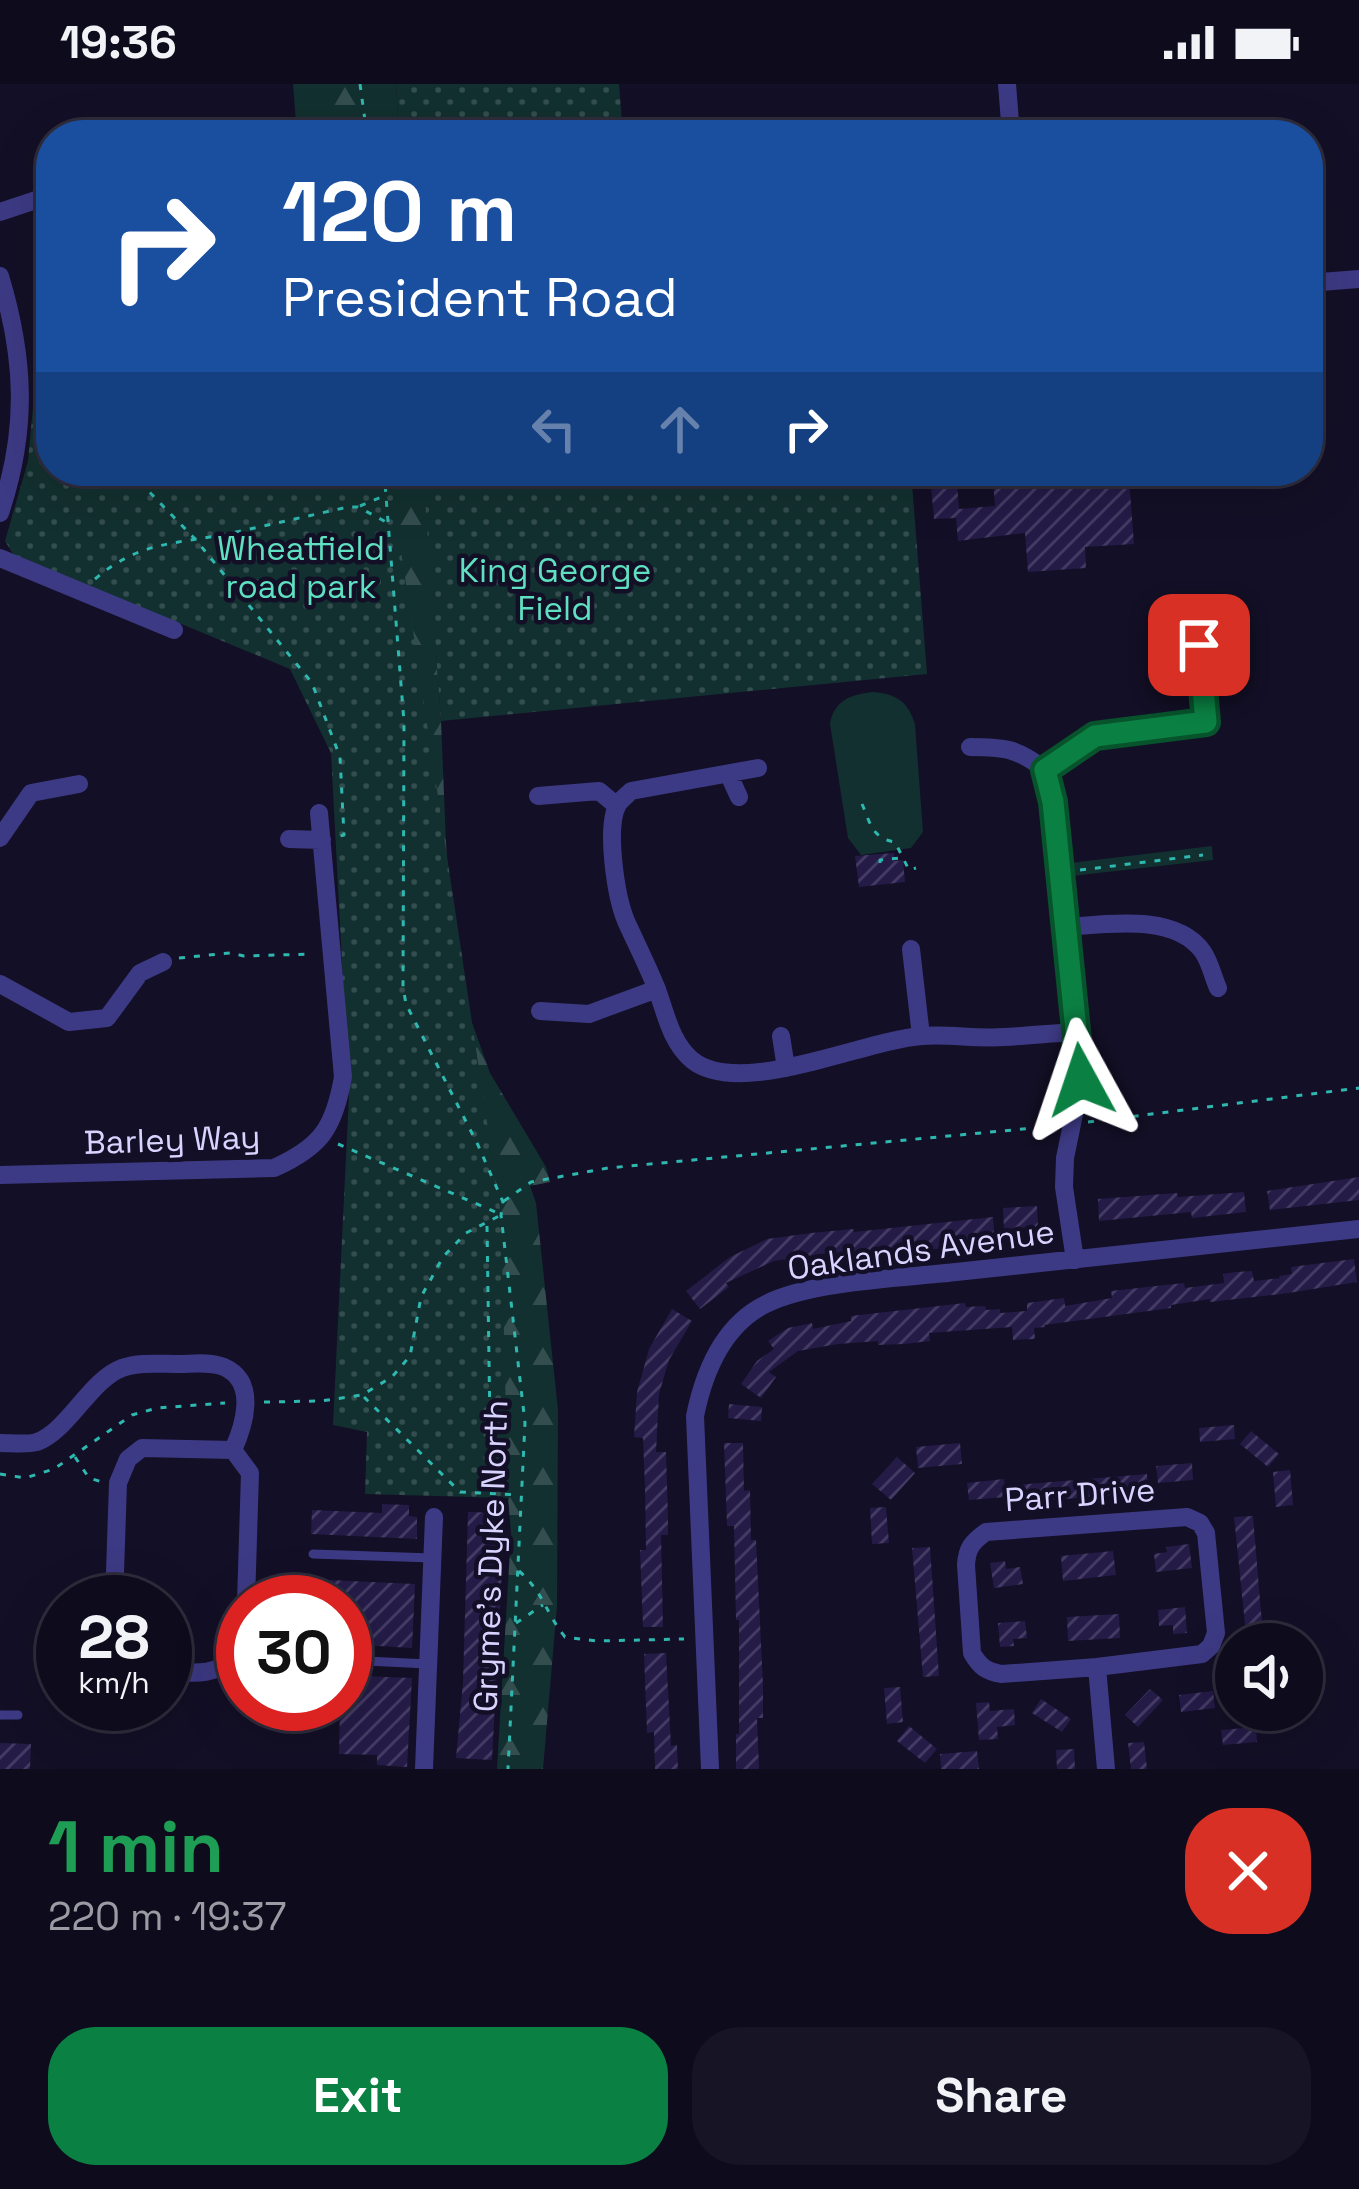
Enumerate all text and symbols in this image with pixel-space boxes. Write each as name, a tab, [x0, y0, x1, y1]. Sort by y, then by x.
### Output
text: 19:36	[60, 14, 177, 71]
text: 120 m	[282, 158, 517, 266]
icon: right	[84, 168, 240, 324]
text: President Road	[282, 263, 678, 332]
icon: left	[521, 396, 587, 462]
icon: ahead	[647, 396, 713, 462]
icon: right	[773, 396, 839, 462]
park label: Wheatfield road park	[217, 528, 385, 608]
park label: King George Field	[459, 550, 651, 630]
pin	[1148, 594, 1250, 696]
icon: arrive	[1166, 612, 1232, 678]
position arrow	[1018, 1017, 1144, 1143]
street label: Barley Way	[83, 1116, 261, 1164]
street label: Oaklands Avenue	[785, 1210, 1057, 1290]
street label: Gryme's Dyke North	[465, 1399, 517, 1713]
street label: Parr Drive	[1003, 1469, 1157, 1521]
speed limit sign: 30	[216, 1575, 372, 1731]
text: 28	[78, 1599, 150, 1676]
map controls	[1215, 1623, 1323, 1731]
button: sound	[1215, 1623, 1323, 1731]
text: km/h	[78, 1663, 150, 1702]
text: 1 min	[48, 1801, 224, 1893]
button: close	[1185, 1808, 1311, 1934]
text: 220 m · 19:37	[48, 1892, 287, 1941]
button: Exit	[48, 2027, 668, 2165]
button: Share	[692, 2027, 1311, 2165]

